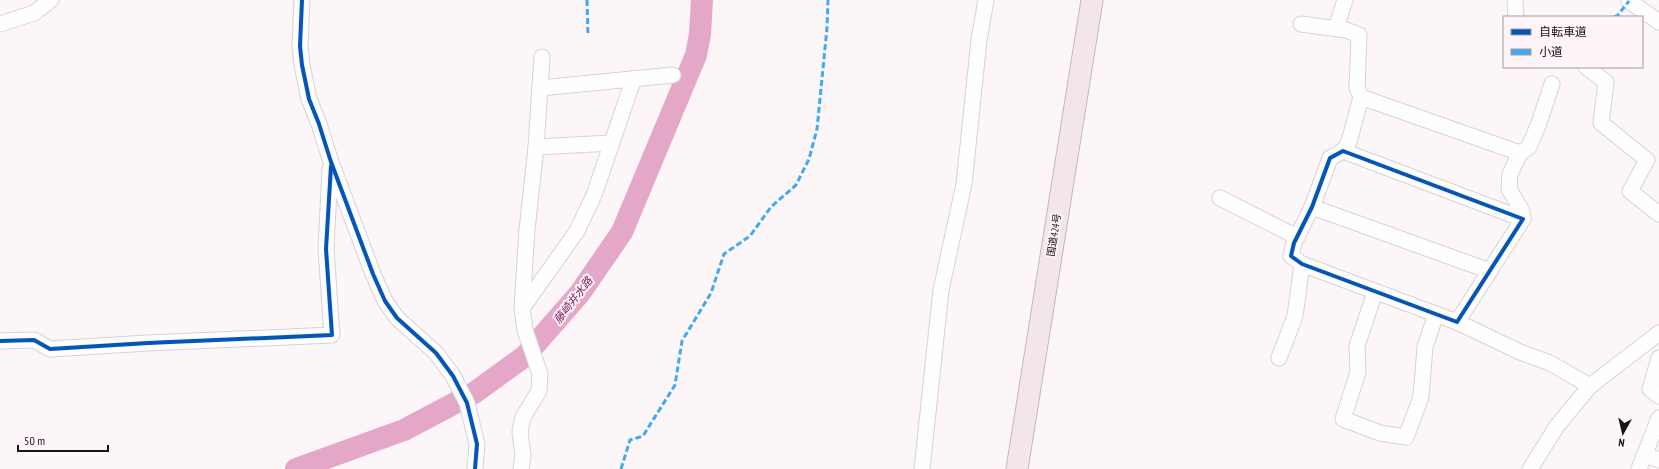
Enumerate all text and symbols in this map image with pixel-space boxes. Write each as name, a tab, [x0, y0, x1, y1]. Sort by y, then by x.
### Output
legend	[1503, 16, 1643, 68]
text: 自転車道	[1539, 24, 1587, 39]
text: 小道	[1539, 44, 1563, 59]
street label: 国道424号	[1044, 213, 1064, 257]
water label: 藤崎井水路	[551, 273, 596, 326]
north arrow	[1603, 413, 1643, 453]
scale bar	[18, 427, 108, 453]
text: 50 m	[24, 433, 45, 448]
text: N	[1618, 436, 1626, 450]

